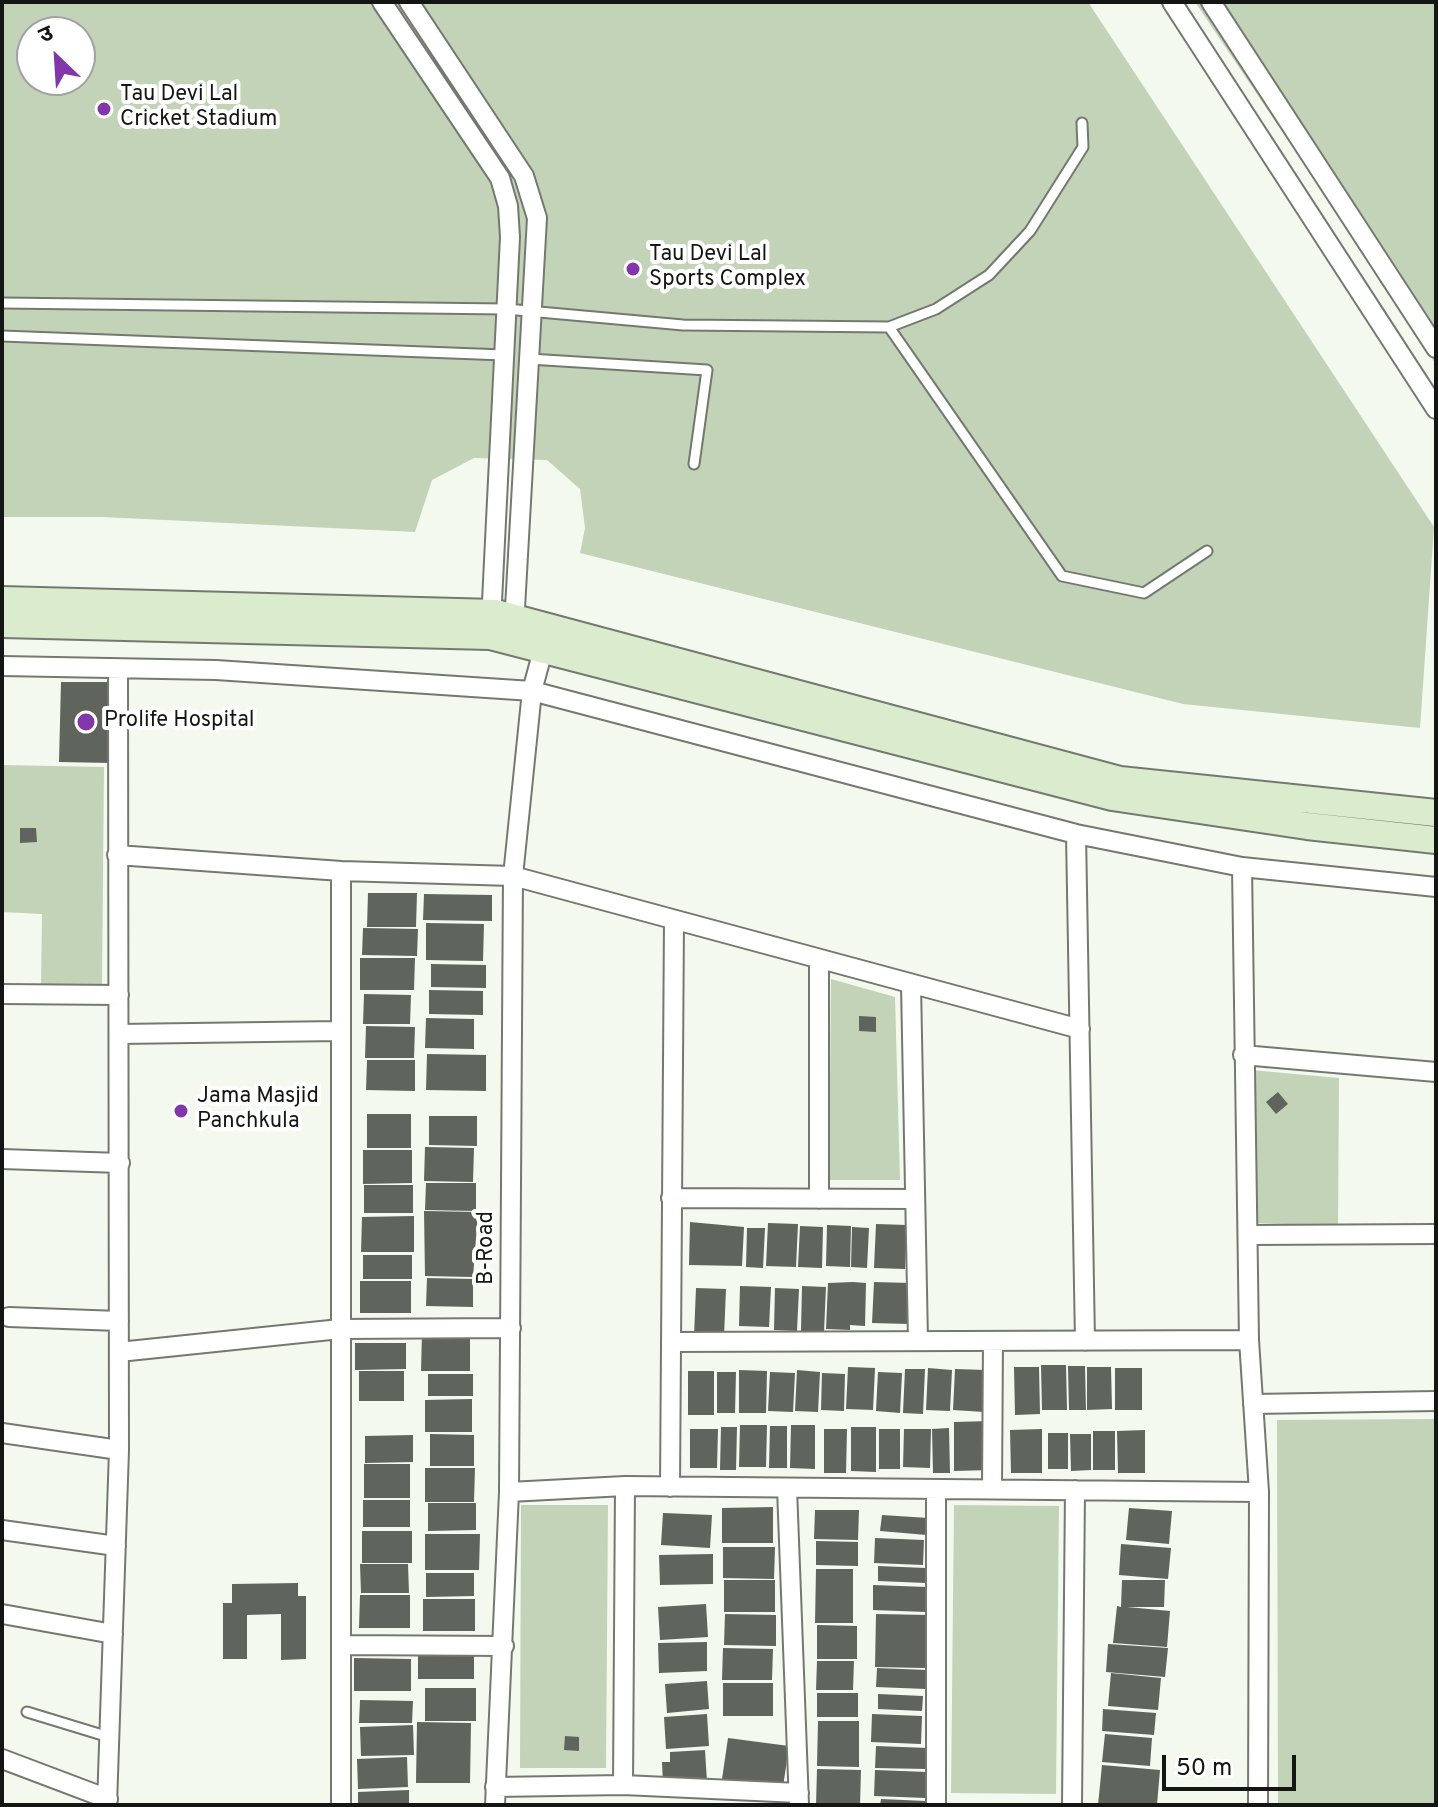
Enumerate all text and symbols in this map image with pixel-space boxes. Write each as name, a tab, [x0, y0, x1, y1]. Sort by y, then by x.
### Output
north arrow	[16, 16, 96, 96]
text: उ	[35, 21, 58, 51]
place label: Tau Devi Lal Cricket Stadium	[120, 83, 277, 134]
marker: Tau Devi Lal Cricket Stadium	[95, 100, 113, 118]
place label: Tau Devi Lal Sports Complex	[649, 243, 806, 294]
marker: Tau Devi Lal Sports Complex	[624, 260, 642, 278]
place label: Prolife Hospital	[104, 709, 255, 735]
marker: Prolife Hospital	[75, 711, 97, 733]
place label: Jama Masjid Panchkula	[197, 1085, 319, 1136]
marker: Jama Masjid Panchkula	[172, 1102, 190, 1120]
street label: B-Road	[475, 1211, 501, 1285]
scale bar	[1166, 1739, 1300, 1789]
text: 50 m	[1176, 1754, 1232, 1784]

